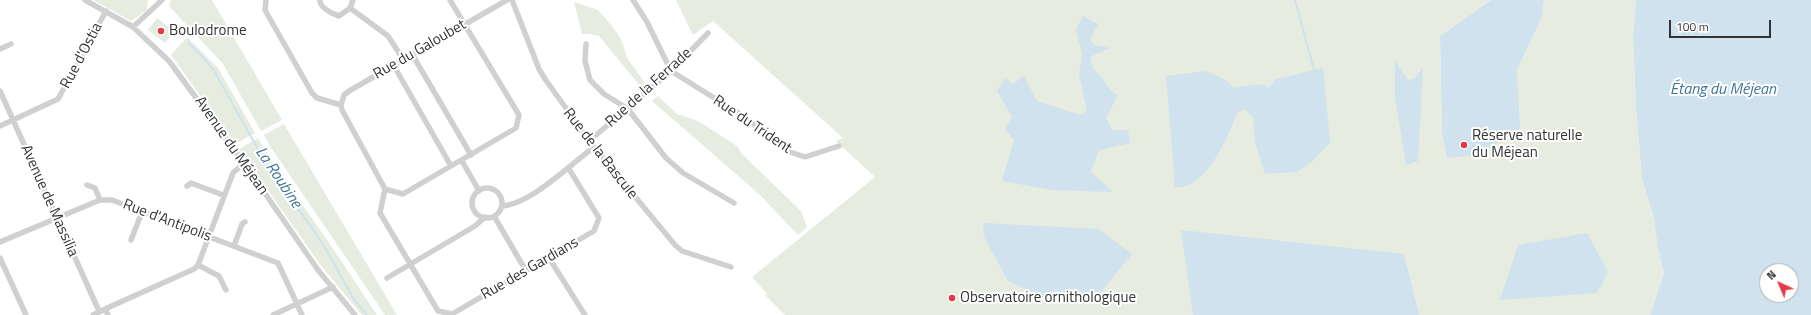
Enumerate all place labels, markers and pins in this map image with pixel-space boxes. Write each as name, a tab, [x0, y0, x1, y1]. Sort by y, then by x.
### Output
place label: Boulodrome	[169, 22, 247, 40]
marker: Boulodrome	[156, 26, 166, 36]
place label: Réserve naturelle du Méjean	[1472, 127, 1582, 162]
marker: Réserve naturelle du Méjean	[1459, 140, 1469, 150]
place label: Observatoire ornithologique	[960, 289, 1136, 307]
marker: Observatoire ornithologique	[947, 293, 957, 303]

